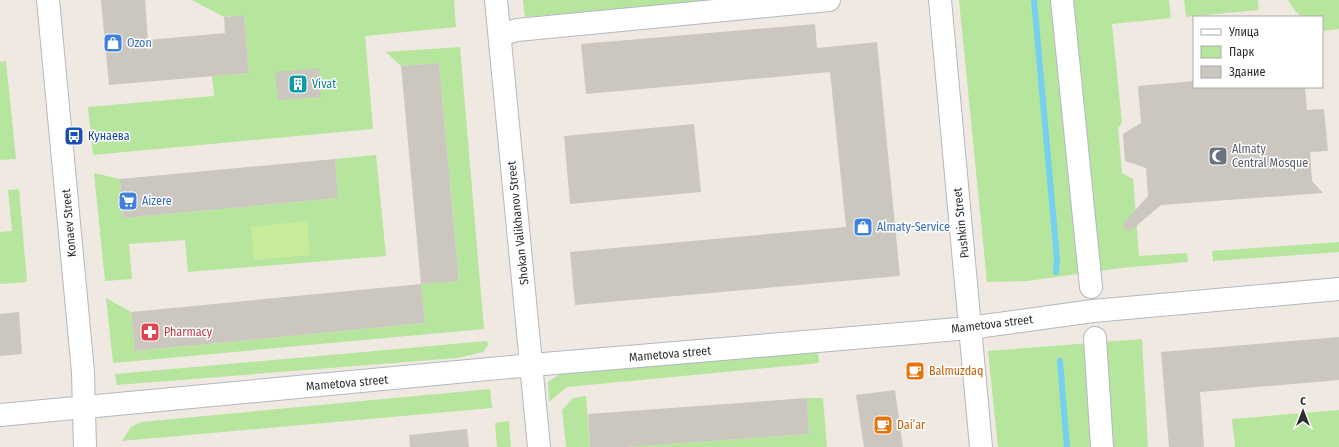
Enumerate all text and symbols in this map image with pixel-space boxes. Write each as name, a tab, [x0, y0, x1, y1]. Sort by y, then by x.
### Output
legend	[1193, 16, 1323, 88]
text: Улица	[1228, 25, 1259, 39]
shop icon: Ozon	[102, 32, 124, 54]
place label: Ozon	[127, 36, 152, 50]
text: Парк	[1229, 45, 1255, 59]
text: Здание	[1229, 65, 1265, 79]
building icon: Vivat	[287, 73, 309, 95]
place label: Vivat	[312, 77, 336, 91]
bus stop icon: Кунаева	[63, 125, 85, 147]
place label: Кунаева	[88, 129, 130, 143]
place label: Almaty Central Mosque	[1232, 142, 1308, 170]
mosque icon: Almaty Central Mosque	[1207, 145, 1229, 167]
street label: Shokan Valikhanov Street	[505, 160, 531, 286]
street label: Pushkin Street	[950, 187, 972, 259]
street label: Konaev Street	[59, 188, 79, 258]
supermarket icon: Aizere	[117, 190, 139, 212]
place label: Aizere	[142, 194, 172, 208]
shop icon: Almaty-Service	[852, 216, 874, 238]
place label: Almaty-Service	[877, 220, 950, 234]
street label: Mametovа street	[950, 312, 1034, 336]
pharmacy icon: Pharmacy	[139, 321, 161, 343]
place label: Pharmacy	[164, 325, 213, 339]
street label: Mametovа street	[628, 343, 712, 365]
cafe icon: Balmuzdaq	[904, 360, 926, 382]
place label: Balmuzdaq	[929, 364, 983, 378]
street label: Mametovа street	[305, 372, 389, 394]
north arrow	[1283, 391, 1323, 431]
text: С	[1300, 395, 1306, 408]
cafe icon: Dai’ar	[872, 414, 894, 436]
place label: Dai’ar	[897, 418, 926, 432]

